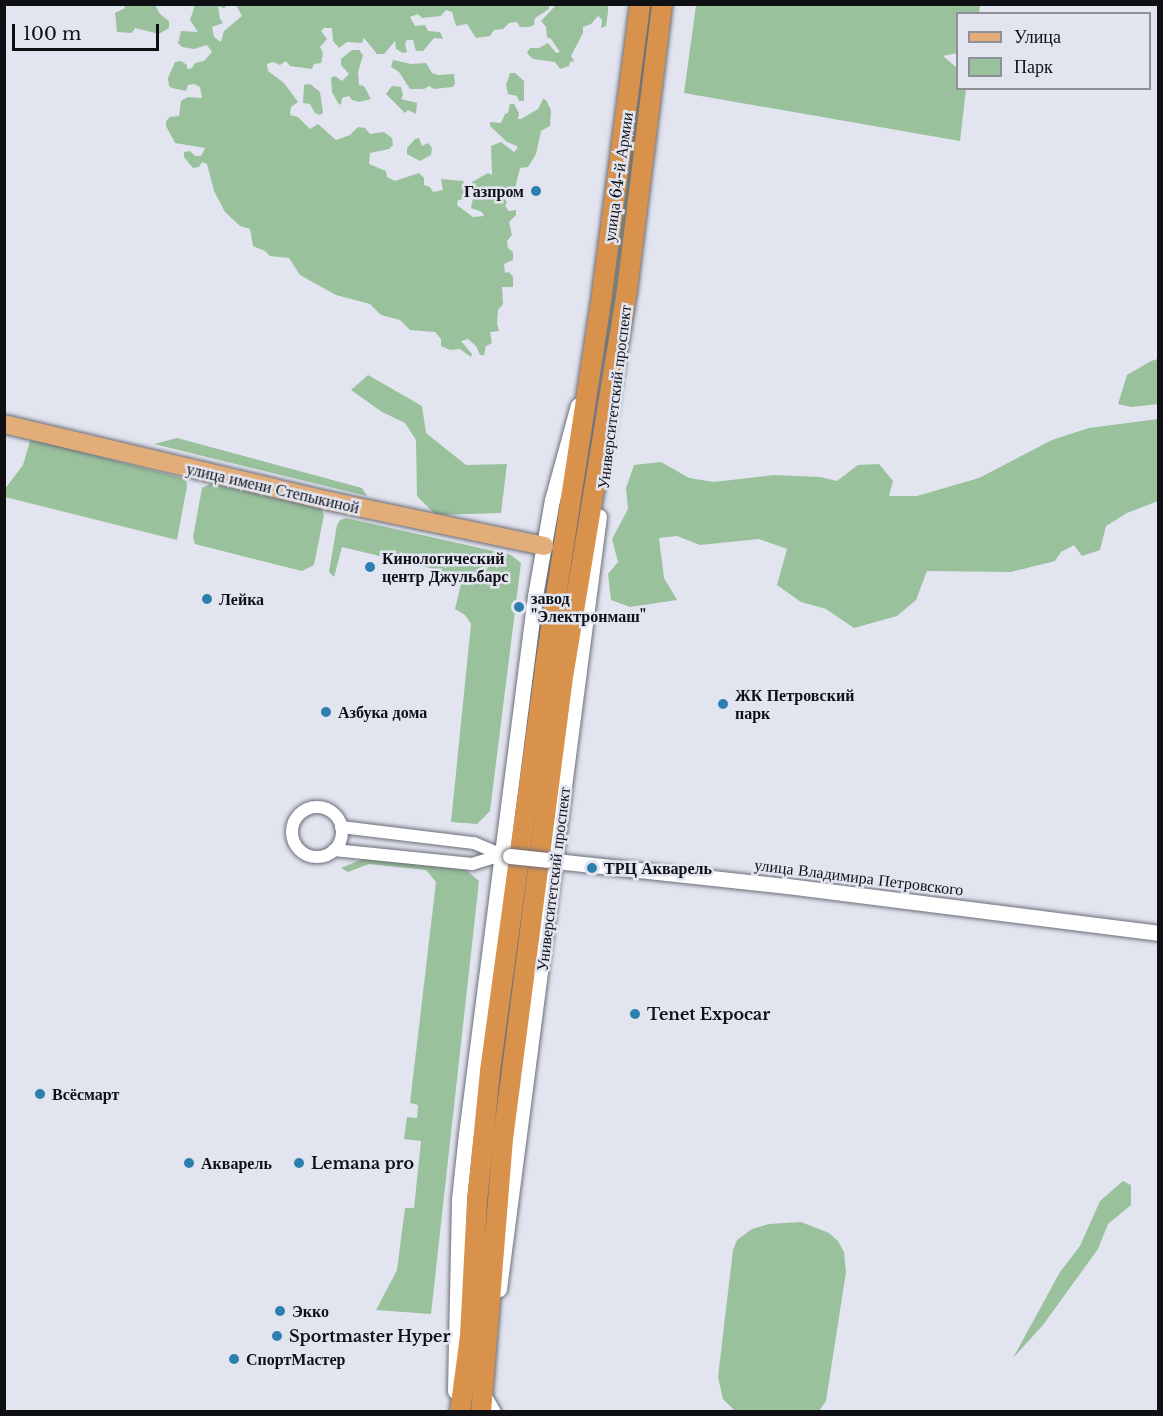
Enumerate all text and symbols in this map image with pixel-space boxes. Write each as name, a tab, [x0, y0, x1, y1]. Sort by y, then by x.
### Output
scale bar	[15, 12, 162, 50]
legend	[956, 12, 1151, 90]
text: 100 m	[23, 23, 81, 45]
text: Улица	[1014, 26, 1061, 48]
text: Парк	[1014, 56, 1053, 78]
street label: улица 64-й Армии	[599, 111, 637, 243]
place label: Газпром	[464, 181, 524, 201]
marker: Газпром	[529, 184, 543, 198]
street label: Университетский проспект	[593, 304, 635, 490]
street label: улица имени Степыкиной	[185, 459, 361, 517]
place label: Кинологический центр Джульбарс	[382, 548, 508, 586]
marker: Кинологический центр Джульбарс	[363, 560, 377, 574]
place label: завод "Электронмаш"	[531, 588, 646, 626]
place label: Лейка	[219, 589, 264, 609]
marker: Лейка	[200, 592, 214, 606]
marker: завод "Электронмаш"	[512, 600, 526, 614]
place label: ЖК Петровский парк	[735, 685, 854, 723]
marker: ЖК Петровский парк	[716, 697, 730, 711]
place label: Азбука дома	[338, 702, 427, 722]
marker: Азбука дома	[319, 705, 333, 719]
street label: Университетский проспект	[532, 786, 574, 972]
street label: улица Владимира Петровского	[753, 855, 965, 899]
place label: ТРЦ Акварель	[604, 858, 712, 878]
marker: ТРЦ Акварель	[585, 861, 599, 875]
place label: Tenet Expocar	[647, 1004, 770, 1024]
marker: Tenet Expocar	[628, 1007, 642, 1021]
place label: Всёсмарт	[52, 1084, 119, 1104]
marker: Всёсмарт	[33, 1087, 47, 1101]
place label: Акварель	[201, 1153, 272, 1173]
place label: Lemana pro	[311, 1153, 414, 1173]
marker: Акварель	[182, 1156, 196, 1170]
marker: Lemana pro	[292, 1156, 306, 1170]
place label: Экко	[292, 1301, 329, 1321]
marker: Экко	[273, 1304, 287, 1318]
place label: Sportmaster Hyper	[289, 1326, 451, 1346]
marker: Sportmaster Hyper	[270, 1329, 284, 1343]
place label: СпортМастер	[246, 1349, 345, 1369]
marker: СпортМастер	[227, 1352, 241, 1366]

